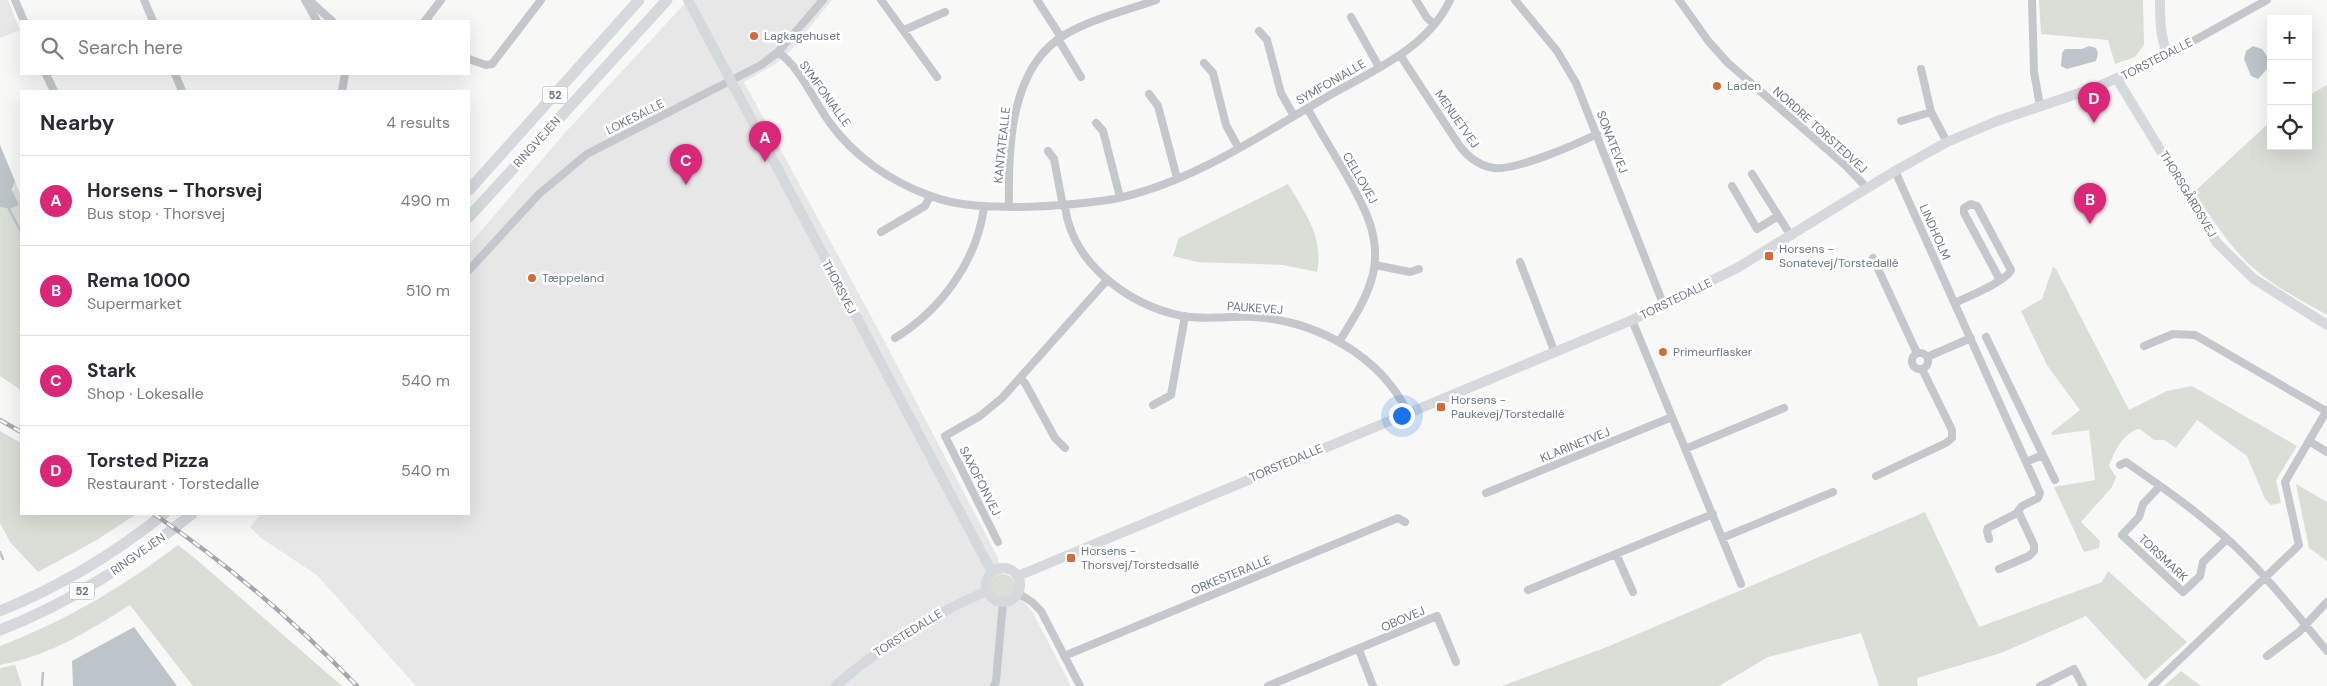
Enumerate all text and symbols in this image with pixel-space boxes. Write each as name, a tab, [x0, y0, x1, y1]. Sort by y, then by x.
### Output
map controls	[2267, 15, 2312, 150]
button: +	[2267, 15, 2312, 60]
search box	[20, 20, 470, 75]
place label: Lagkagehuset	[764, 28, 841, 44]
marker: Lagkagehuset	[748, 30, 760, 42]
icon: search	[38, 34, 66, 62]
street label: TORSTEDALLE	[2119, 34, 2196, 84]
text: Search here	[78, 35, 183, 60]
street label: SYMFONIALLE	[1293, 55, 1369, 108]
street label: SYMFONIALLE	[796, 58, 854, 130]
button: −	[2267, 60, 2312, 105]
place label: Laden	[1727, 78, 1761, 94]
marker: Laden	[1711, 80, 1723, 92]
pin: D	[2078, 82, 2110, 123]
street label: NORDRE TORSTEDVEJ	[1769, 83, 1871, 177]
road number: 52	[542, 86, 568, 104]
street label: MENUETVEJ	[1431, 87, 1483, 151]
street label: LOKESALLE	[603, 95, 667, 138]
button: locate	[2267, 105, 2312, 150]
street label: KANTATEALLE	[990, 106, 1014, 184]
street label: SONATEVEJ	[1593, 108, 1631, 176]
text: Nearby	[40, 109, 114, 137]
text: 4 results	[386, 112, 450, 133]
street label: RINGVEJEN	[510, 113, 564, 171]
pin: A	[749, 121, 781, 162]
pin: C	[670, 144, 702, 185]
street label: THORSGÅRDSVEJ	[2156, 148, 2220, 240]
street label: CELLOVEJ	[1339, 149, 1381, 207]
text: Horsens - Thorsvej	[87, 178, 262, 203]
pin: B	[2074, 183, 2106, 224]
text: A	[50, 190, 62, 211]
text: 490 m	[401, 190, 450, 211]
street label: LINDHOLM	[1916, 202, 1954, 262]
text: Bus stop · Thorsvej	[87, 203, 225, 224]
place label: Horsens - Sonatevej/Torstedallé	[1779, 241, 1899, 271]
marker: Horsens - Sonatevej/Torstedallé	[1763, 250, 1775, 262]
street label: THORSVEJ	[818, 257, 860, 317]
text: Rema 1000	[87, 268, 190, 293]
place label: Tæppeland	[542, 270, 604, 286]
marker: Tæppeland	[526, 272, 538, 284]
street label: TORSTEDALLE	[1637, 275, 1715, 323]
text: B	[51, 280, 61, 301]
text: 510 m	[406, 280, 450, 301]
text: Supermarket	[87, 293, 182, 314]
street label: PAUKEVEJ	[1227, 298, 1283, 318]
place label: Primeurflasker	[1673, 344, 1753, 360]
marker: Primeurflasker	[1657, 346, 1669, 358]
text: Stark	[87, 358, 137, 383]
text: C	[50, 370, 62, 391]
text: 540 m	[401, 370, 450, 391]
text: Shop · Lokesalle	[87, 383, 204, 404]
place label: Horsens - Paukevej/Torstedallé	[1451, 392, 1565, 422]
marker: Horsens - Paukevej/Torstedallé	[1435, 401, 1447, 413]
your location	[1389, 403, 1415, 429]
street label: KLARINETVEJ	[1538, 424, 1612, 466]
street label: TORSTEDALLE	[1247, 440, 1325, 486]
street label: SAXOFONVEJ	[956, 444, 1004, 518]
text: Torsted Pizza	[87, 448, 209, 473]
text: D	[50, 460, 62, 481]
text: 540 m	[401, 460, 450, 481]
text: Restaurant · Torstedalle	[87, 473, 259, 494]
street label: RINGVEJEN	[108, 529, 168, 579]
street label: TORSMARK	[2135, 531, 2191, 585]
place label: Horsens - Thorsvej/Torstedsallé	[1081, 543, 1199, 573]
marker: Horsens - Thorsvej/Torstedsallé	[1065, 552, 1077, 564]
street label: ORKESTERALLE	[1189, 552, 1274, 598]
road number: 52	[70, 582, 94, 600]
street label: OBOVEJ	[1379, 603, 1427, 635]
street label: TORSTEDALLE	[871, 605, 946, 660]

